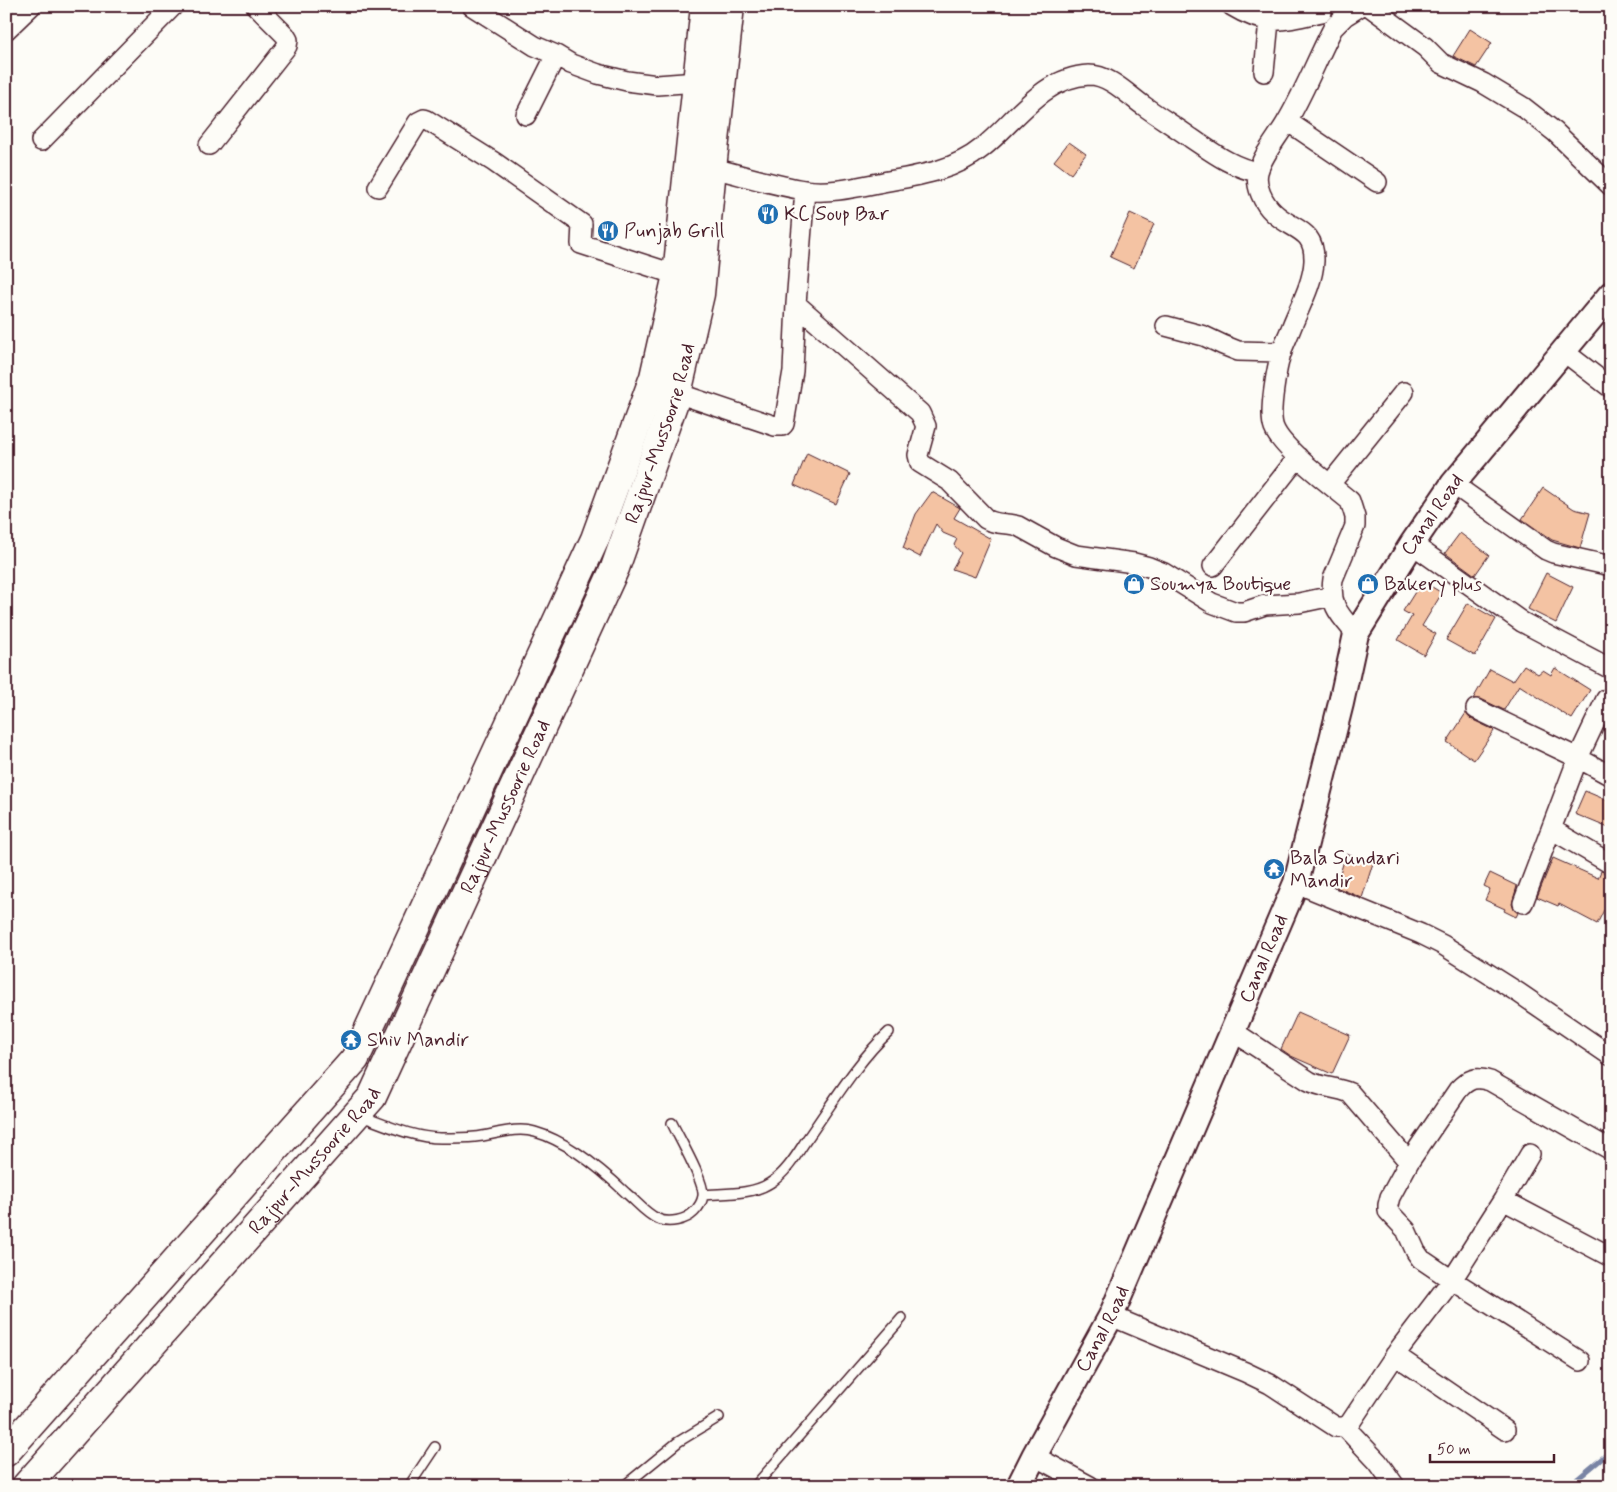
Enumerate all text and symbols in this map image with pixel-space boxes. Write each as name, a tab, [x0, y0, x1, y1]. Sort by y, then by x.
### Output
place label: KC Soup Bar	[784, 201, 890, 228]
restaurant icon: KC Soup Bar	[756, 202, 780, 226]
place label: Punjab Grill	[624, 218, 725, 245]
restaurant icon: Punjab Grill	[596, 219, 620, 243]
street label: Rajpur-Mussoorie Road	[618, 340, 702, 527]
street label: Canal Road	[1395, 468, 1470, 561]
place label: Soumya Boutique	[1150, 571, 1291, 598]
place label: Bakery plus	[1384, 571, 1482, 598]
shop icon: Soumya Boutique	[1122, 572, 1146, 596]
shop icon: Bakery plus	[1356, 572, 1380, 596]
street label: Rajpur-Mussoorie Road	[454, 716, 557, 898]
place label: Bala Sundari Mandir	[1290, 845, 1400, 895]
temple icon: Bala Sundari Mandir	[1262, 857, 1286, 881]
street label: Canal Road	[1233, 910, 1295, 1007]
place label: Shiv Mandir	[367, 1027, 469, 1054]
temple icon: Shiv Mandir	[339, 1028, 363, 1052]
street label: Rajpur-Mussoorie Road	[242, 1084, 388, 1240]
street label: Canal Road	[1069, 1281, 1136, 1377]
scale bar	[1430, 1432, 1553, 1464]
text: 50 m	[1437, 1440, 1471, 1460]

